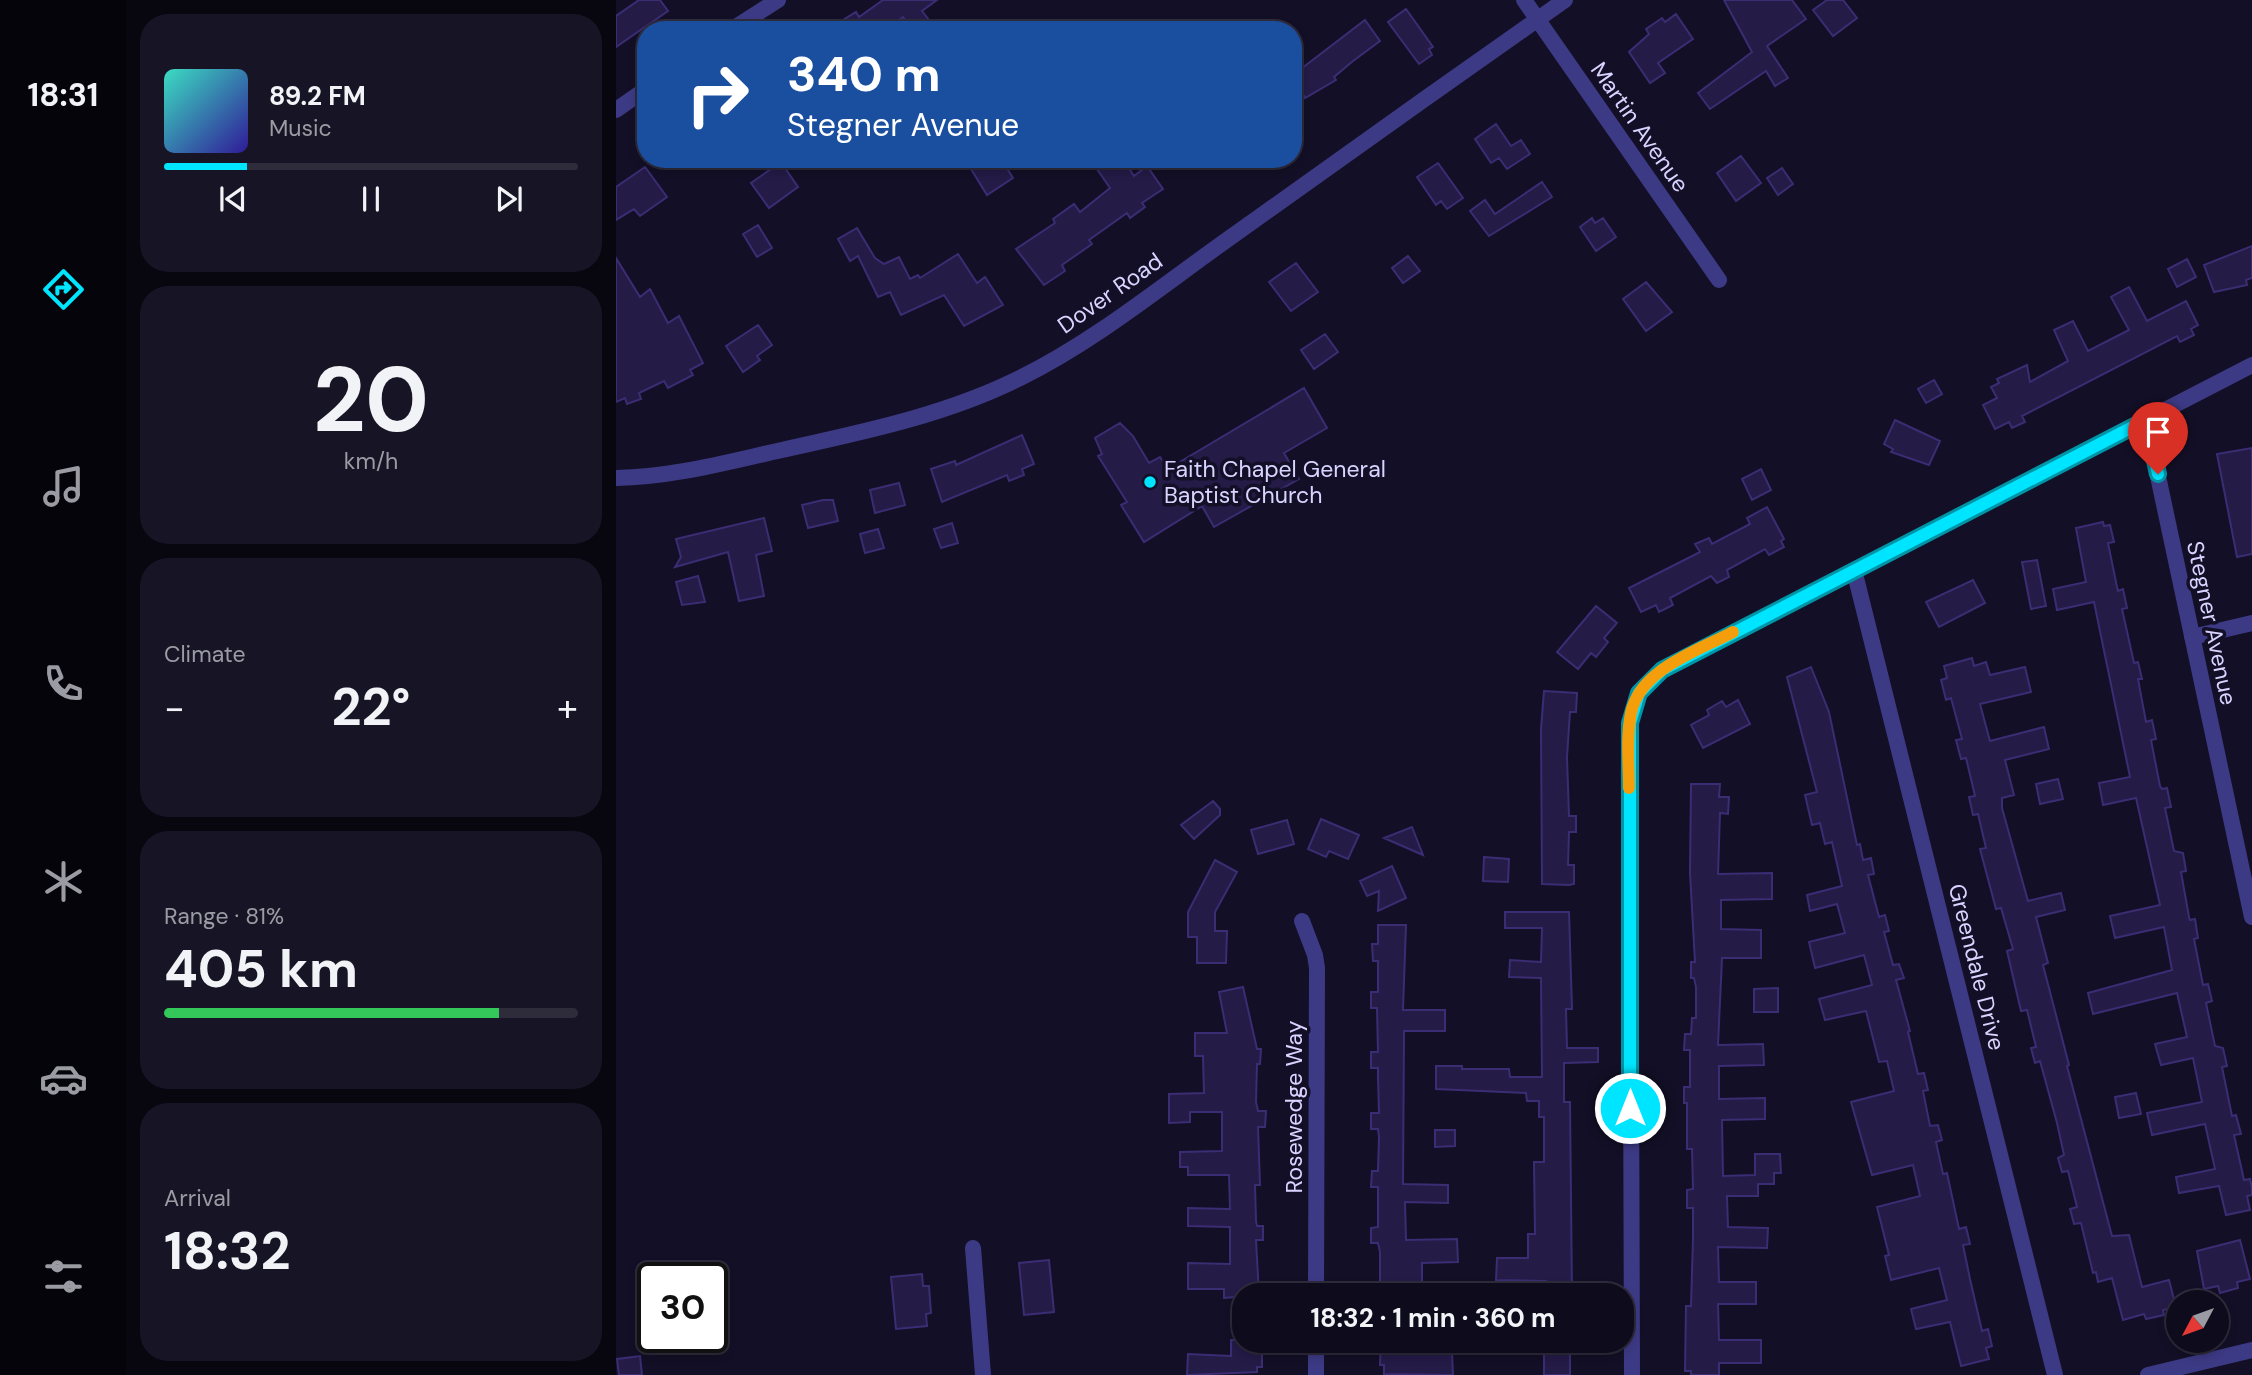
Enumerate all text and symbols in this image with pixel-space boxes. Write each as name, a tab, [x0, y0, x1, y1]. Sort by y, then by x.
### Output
text: 340 m	[787, 42, 941, 106]
icon: right	[672, 49, 763, 140]
street label: Martin Avenue	[1584, 56, 1696, 198]
text: 18:31	[28, 74, 98, 116]
text: 89.2 FM	[269, 79, 366, 113]
text: Stegner Avenue	[787, 104, 1019, 146]
text: Music	[269, 113, 332, 143]
icon: previous	[214, 180, 252, 218]
icon: pause	[352, 180, 390, 218]
icon: next	[490, 180, 528, 218]
street label: Dover Road	[1052, 246, 1168, 340]
icon: directions	[39, 265, 88, 314]
text: 20	[313, 341, 429, 459]
pin	[2128, 402, 2188, 474]
icon: arrive	[2139, 413, 2177, 451]
text: km/h	[344, 446, 398, 476]
place label: Faith Chapel General Baptist Church	[1164, 454, 1386, 510]
icon: music	[39, 462, 88, 511]
marker: Faith Chapel General Baptist Church	[1142, 474, 1158, 490]
street label: Stegner Avenue	[2180, 538, 2244, 708]
text: Climate	[164, 639, 246, 669]
icon: phone	[39, 659, 88, 708]
text: 22°	[332, 673, 410, 741]
text: −	[164, 683, 185, 733]
text: +	[557, 683, 578, 733]
icon: climate	[39, 857, 88, 906]
street label: Greendale Drive	[1942, 881, 2012, 1053]
text: Range · 81%	[164, 901, 284, 931]
text: 405 km	[164, 935, 358, 1003]
street label: Rosewedge Way	[1279, 1020, 1309, 1194]
icon: car	[39, 1054, 88, 1103]
position arrow	[1593, 1071, 1667, 1145]
text: Arrival	[164, 1183, 231, 1213]
text: 18:32	[164, 1217, 290, 1285]
icon: filters	[39, 1252, 88, 1301]
speed limit sign: 30	[637, 1262, 728, 1353]
north arrow	[2166, 1290, 2230, 1353]
map controls	[2166, 1290, 2229, 1353]
text: 18:32 · 1 min · 360 m	[1311, 1301, 1556, 1335]

